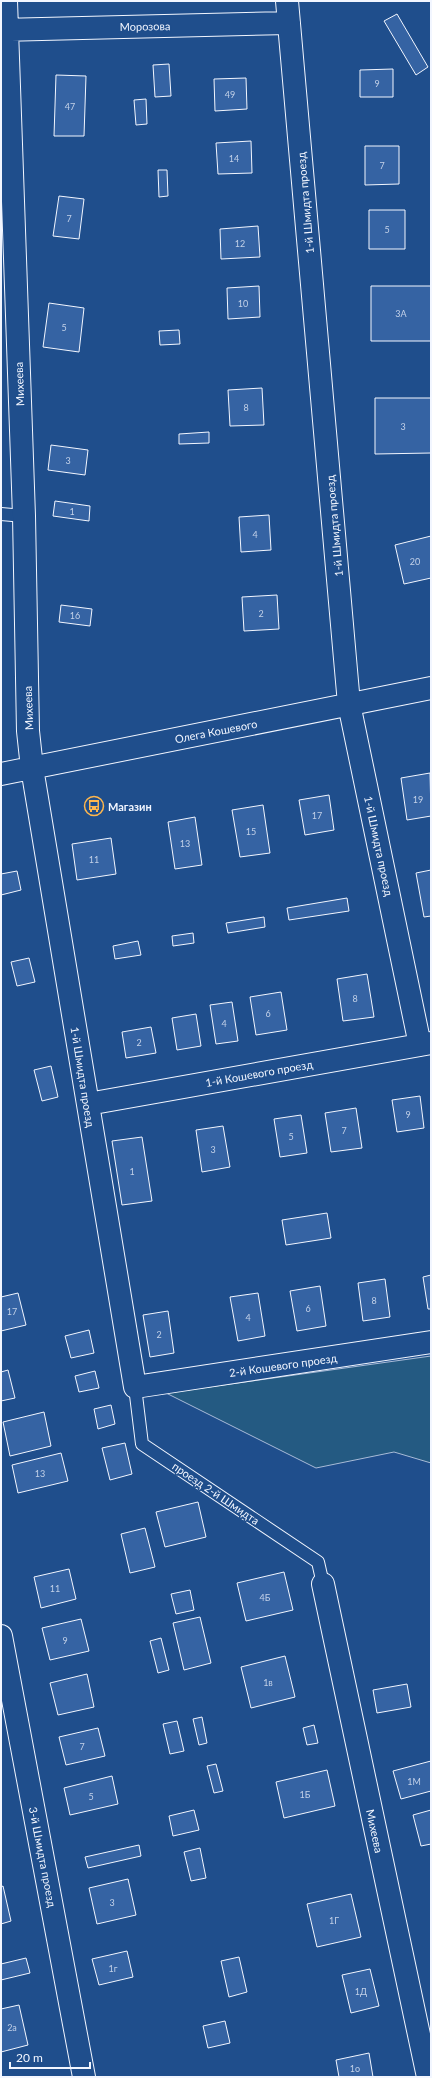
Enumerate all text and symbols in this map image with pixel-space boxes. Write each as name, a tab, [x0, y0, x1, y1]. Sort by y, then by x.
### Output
street label: Морозова	[120, 19, 170, 33]
house number: 9	[374, 78, 380, 89]
house number: 49	[225, 89, 235, 100]
house number: 47	[65, 101, 75, 112]
street label: 1-й Шмидта проезд	[294, 151, 316, 254]
house number: 14	[229, 153, 239, 164]
house number: 7	[379, 160, 385, 171]
house number: 7	[66, 213, 72, 224]
house number: 5	[384, 224, 390, 235]
house number: 12	[235, 238, 245, 249]
house number: 10	[238, 298, 248, 309]
house number: 3А	[395, 308, 408, 319]
house number: 5	[61, 322, 67, 333]
street label: Михеева	[12, 362, 26, 406]
house number: 8	[243, 402, 249, 413]
house number: 3	[400, 421, 406, 432]
house number: 3	[65, 455, 71, 466]
street label: 1-й Шмидта проезд	[323, 474, 345, 577]
house number: 1	[69, 506, 75, 517]
house number: 4	[252, 529, 258, 540]
house number: 20	[410, 556, 420, 567]
house number: 2	[258, 608, 264, 619]
house number: 16	[70, 610, 80, 621]
street label: Михеева	[21, 686, 35, 730]
street label: Олега Кошевого	[174, 717, 258, 745]
house number: 19	[413, 794, 423, 805]
bus stop icon: Магазин	[83, 795, 105, 817]
street label: 1-й Шмидта проезд	[362, 795, 396, 897]
place label: Магазин	[108, 800, 152, 813]
house number: 17	[312, 810, 322, 821]
house number: 15	[246, 826, 256, 837]
house number: 13	[180, 838, 190, 849]
house number: 11	[89, 854, 99, 865]
house number: 8	[352, 993, 358, 1004]
house number: 6	[265, 1008, 271, 1019]
house number: 4	[221, 1018, 227, 1029]
street label: 1-й Шмидта проезд	[69, 1026, 97, 1129]
house number: 2	[136, 1037, 142, 1048]
street label: 1-й Кошевого проезд	[204, 1057, 314, 1089]
house number: 9	[405, 1109, 411, 1120]
house number: 7	[341, 1125, 347, 1136]
house number: 5	[288, 1131, 294, 1142]
house number: 3	[210, 1144, 216, 1155]
house number: 1	[129, 1166, 135, 1177]
house number: 8	[371, 1295, 377, 1306]
house number: 6	[305, 1303, 311, 1314]
house number: 17	[7, 1306, 17, 1317]
house number: 4	[245, 1312, 251, 1323]
house number: 2	[156, 1329, 162, 1340]
street label: 2-й Кошевого проезд	[228, 1351, 338, 1379]
street label: проезд 2-й Шмидта	[170, 1459, 262, 1527]
house number: 13	[35, 1468, 45, 1479]
house number: 11	[50, 1583, 60, 1594]
house number: 4Б	[260, 1592, 271, 1603]
house number: 9	[62, 1635, 68, 1646]
house number: 1в	[263, 1677, 273, 1688]
house number: 7	[79, 1741, 85, 1752]
house number: 1М	[407, 1776, 421, 1787]
house number: 1Б	[300, 1789, 311, 1800]
house number: 5	[88, 1791, 94, 1802]
street label: 3-й Шмидта проезд	[27, 1806, 59, 1908]
street label: Михеева	[364, 1808, 386, 1854]
house number: 3	[109, 1897, 115, 1908]
house number: 1Г	[329, 1915, 339, 1926]
house number: 1г	[109, 1963, 118, 1974]
house number: 1Д	[355, 1986, 367, 1997]
house number: 2а	[7, 2022, 17, 2033]
scale bar	[10, 2044, 90, 2070]
text: 20 m	[16, 2050, 43, 2065]
house number: 1о	[350, 2063, 360, 2074]

